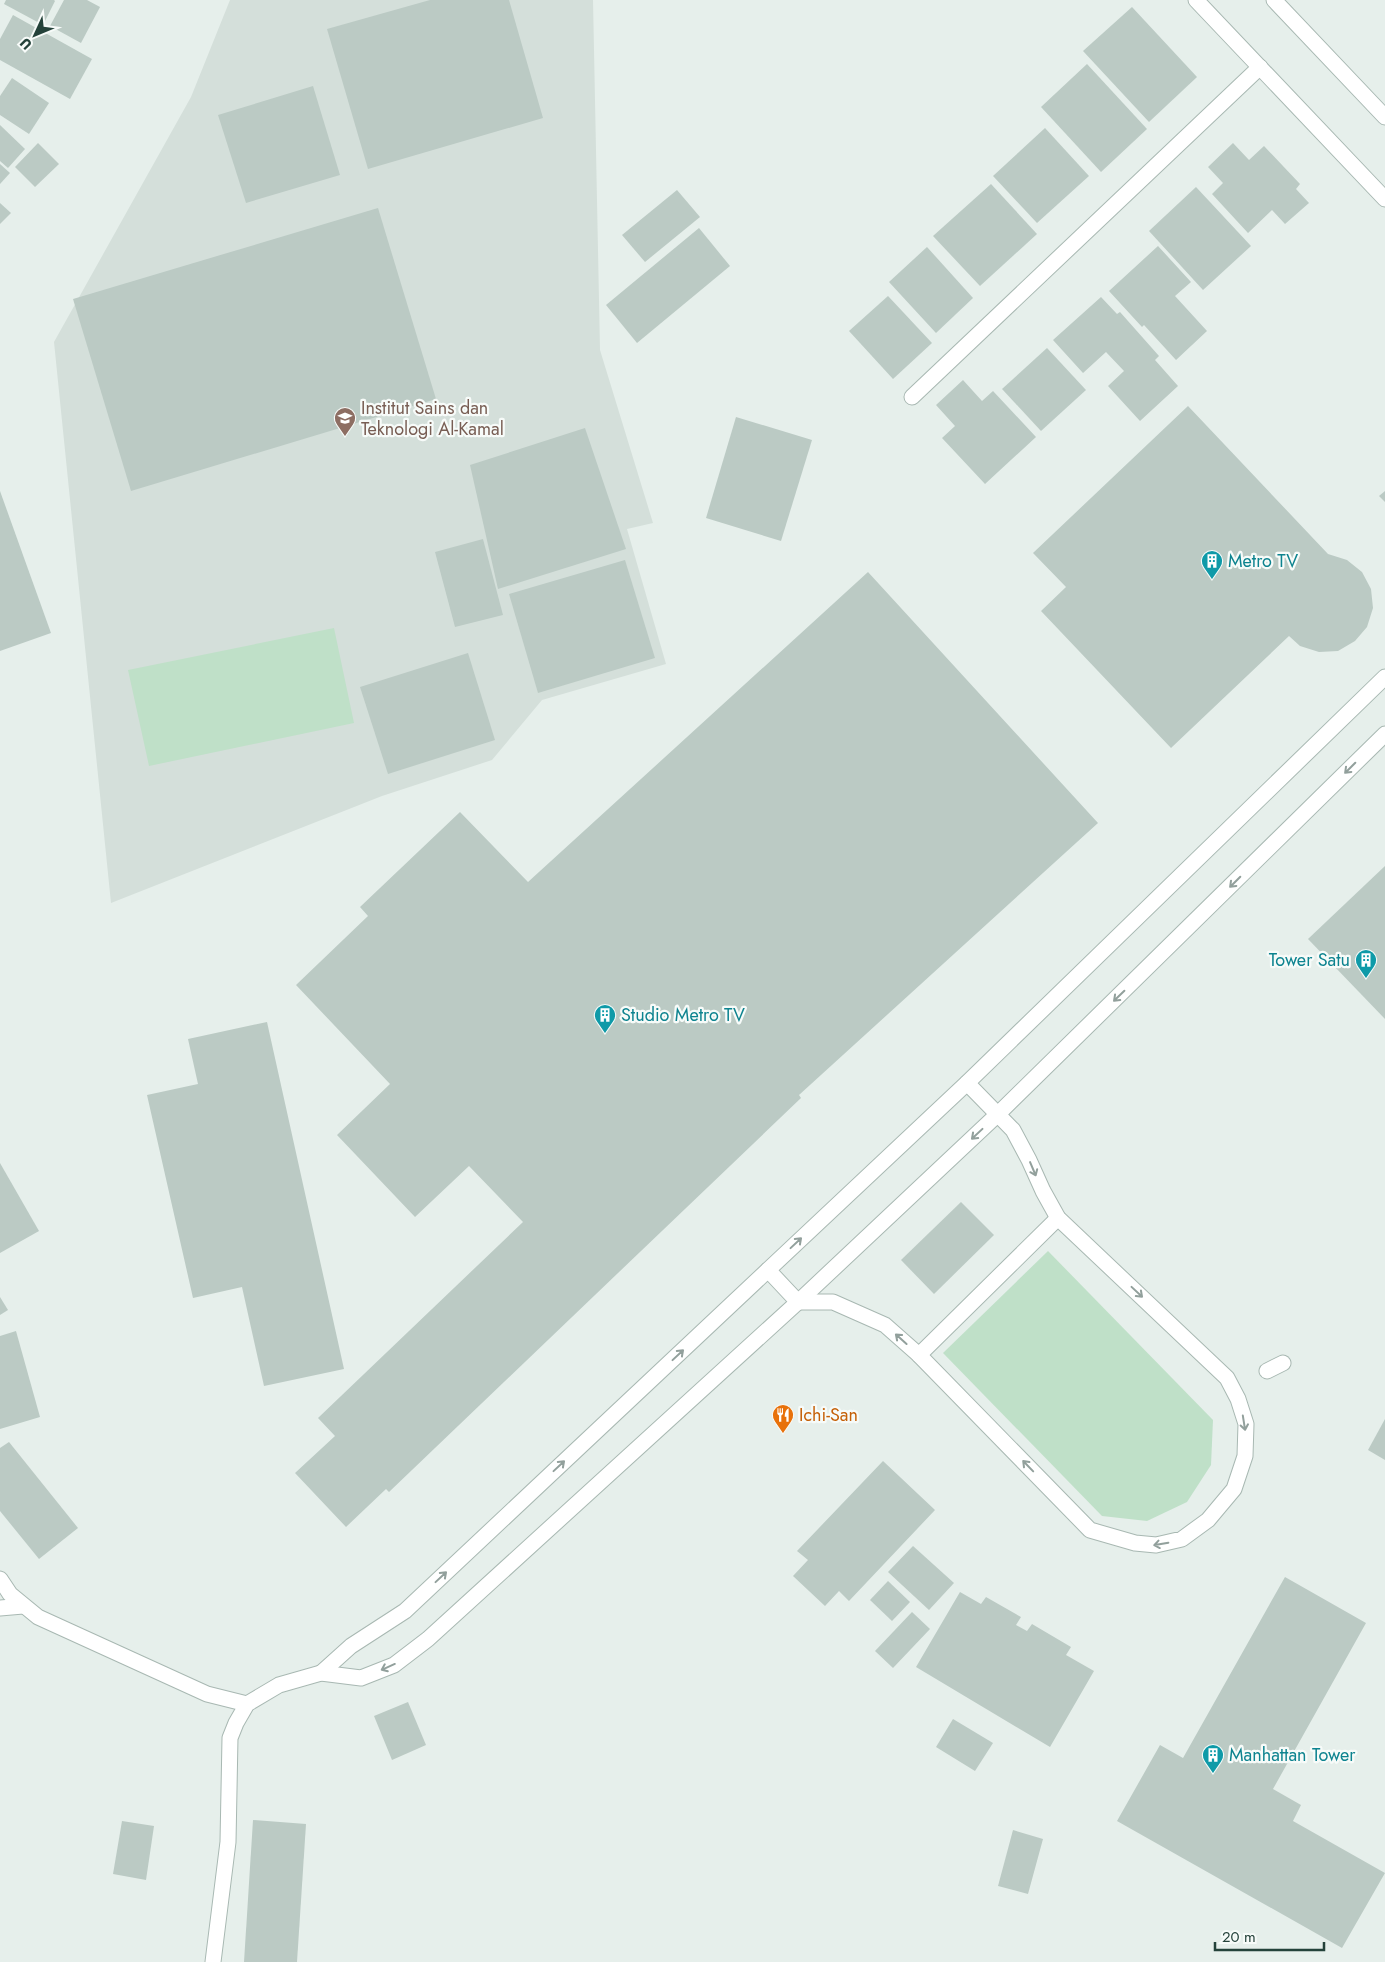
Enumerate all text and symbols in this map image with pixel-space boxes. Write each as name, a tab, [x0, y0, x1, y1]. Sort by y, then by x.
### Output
north arrow	[10, 10, 60, 60]
text: U	[15, 34, 36, 55]
place label: Institut Sains dan Teknologi Al-Kamal	[361, 395, 504, 442]
school or university icon: Institut Sains dan Teknologi Al-Kamal	[333, 406, 357, 437]
place label: Metro TV	[1228, 548, 1298, 574]
building icon: Metro TV	[1200, 549, 1224, 580]
one-way arrow	[1344, 762, 1357, 774]
one-way arrow	[1228, 876, 1241, 888]
place label: Tower Satu	[1269, 947, 1350, 973]
building icon: Tower Satu	[1354, 948, 1378, 979]
one-way arrow	[1112, 990, 1125, 1002]
place label: Studio Metro TV	[621, 1002, 745, 1028]
building icon: Studio Metro TV	[593, 1003, 617, 1034]
one-way arrow	[971, 1128, 984, 1140]
one-way arrow	[1029, 1161, 1039, 1176]
one-way arrow	[790, 1237, 802, 1249]
one-way arrow	[1130, 1286, 1143, 1298]
one-way arrow	[894, 1333, 907, 1345]
one-way arrow	[671, 1349, 684, 1361]
place label: Ichi-San	[799, 1402, 858, 1428]
restaurant icon: Ichi-San	[771, 1403, 795, 1434]
one-way arrow	[1240, 1414, 1250, 1430]
one-way arrow	[553, 1460, 566, 1472]
one-way arrow	[1021, 1460, 1034, 1472]
one-way arrow	[1153, 1539, 1169, 1549]
one-way arrow	[434, 1571, 447, 1583]
one-way arrow	[381, 1662, 396, 1672]
place label: Manhattan Tower	[1229, 1742, 1356, 1768]
building icon: Manhattan Tower	[1201, 1743, 1225, 1774]
scale bar	[1215, 1920, 1324, 1952]
text: 20 m	[1222, 1926, 1256, 1948]

